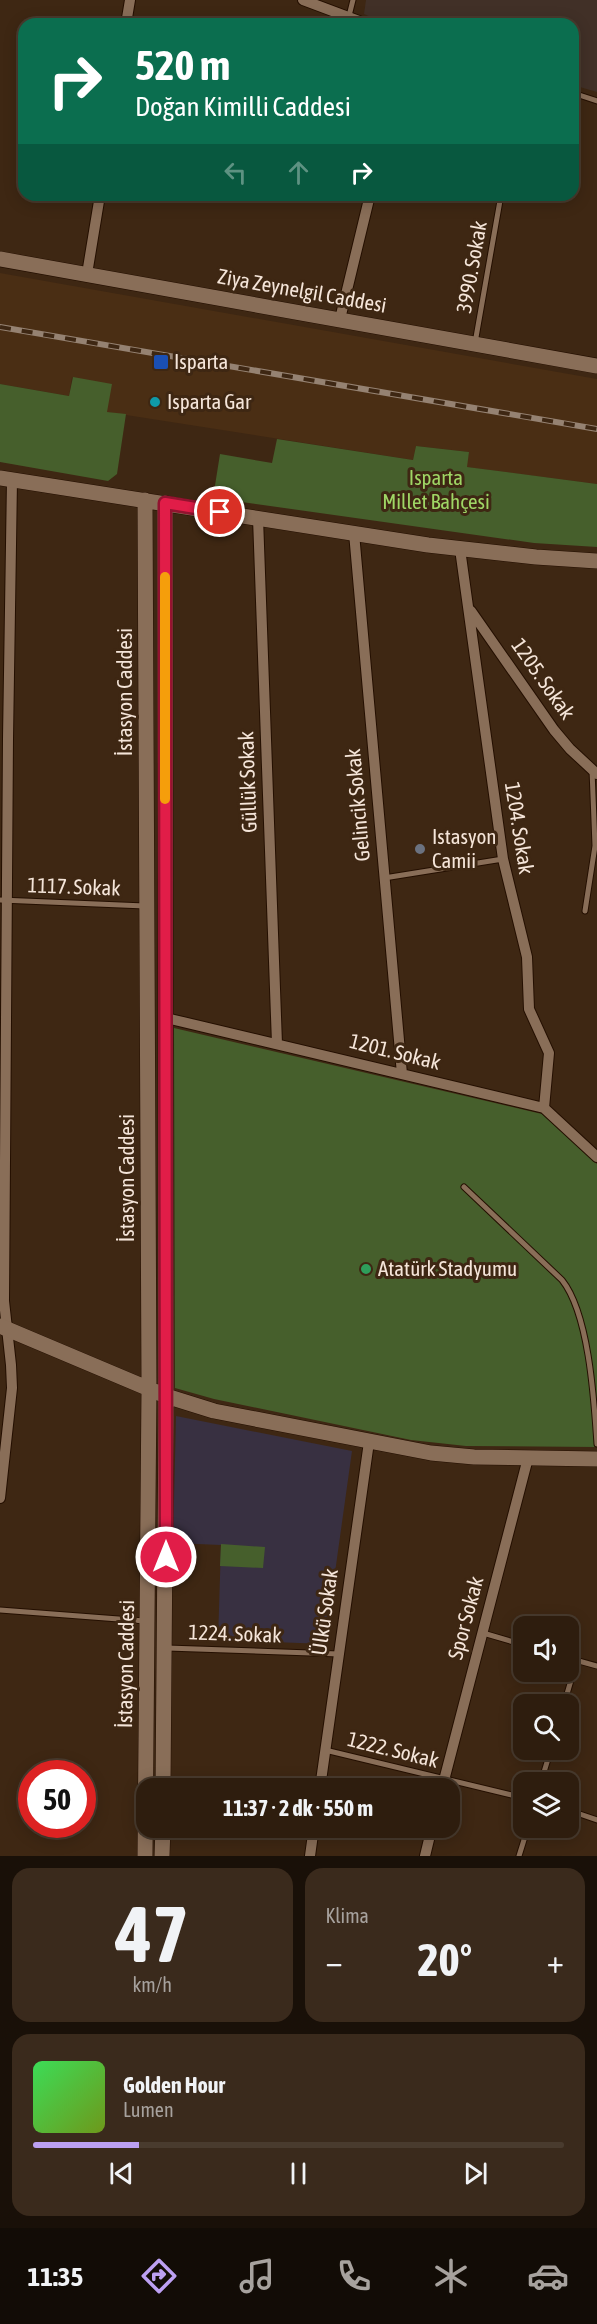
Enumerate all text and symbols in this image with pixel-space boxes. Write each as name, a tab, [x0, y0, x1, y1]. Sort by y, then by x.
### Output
text: 520 m	[135, 41, 230, 89]
icon: right	[36, 42, 114, 120]
text: Doğan Kimilli Caddesi	[135, 91, 351, 122]
icon: left	[219, 156, 252, 189]
icon: ahead	[282, 156, 315, 189]
icon: right	[345, 156, 378, 189]
street label: 3990. Sokak	[451, 219, 491, 315]
street label: Ziya Zeynelgil Caddesi	[216, 263, 388, 317]
place label: Isparta	[174, 349, 228, 373]
marker: Isparta	[152, 353, 170, 371]
place label: Isparta Gar	[167, 389, 252, 413]
marker: Isparta Gar	[148, 395, 162, 409]
park label: Isparta Millet Bahçesi	[382, 465, 490, 513]
pin	[194, 486, 245, 537]
icon: arrive	[203, 495, 236, 528]
street label: İstasyon Caddesi	[112, 628, 136, 756]
street label: 1205. Sokak	[507, 633, 580, 723]
street label: Güllük Sokak	[233, 731, 261, 833]
street label: Gelincik Sokak	[340, 748, 374, 862]
street label: 1204. Sokak	[501, 780, 539, 876]
place label: Istasyon Camii	[432, 824, 497, 872]
marker: Istasyon Camii	[413, 842, 427, 856]
street label: 1117. Sokak	[27, 872, 121, 900]
street label: 1201. Sokak	[347, 1028, 443, 1074]
street label: İstasyon Caddesi	[114, 1114, 138, 1242]
place label: Atatürk Stadyumu	[378, 1256, 517, 1280]
marker: Atatürk Stadyumu	[359, 1262, 373, 1276]
position arrow	[134, 1525, 198, 1589]
street label: Ülkü Sokak	[306, 1567, 342, 1657]
street label: Spor Sokak	[442, 1574, 488, 1662]
street label: İstasyon Caddesi	[112, 1600, 138, 1728]
map controls	[513, 1616, 579, 1838]
button: sound	[513, 1616, 579, 1682]
street label: 1224. Sokak	[188, 1619, 282, 1647]
button: search	[513, 1694, 579, 1760]
street label: 1222. Sokak	[345, 1726, 441, 1772]
speed limit sign: 50	[18, 1760, 96, 1838]
button: layers	[513, 1772, 579, 1838]
text: 11:37 · 2 dk · 550 m	[223, 1795, 373, 1821]
text: 47	[116, 1889, 189, 1979]
text: Klima	[326, 1904, 369, 1927]
text: 20°	[417, 1934, 472, 1986]
text: −	[326, 1942, 343, 1980]
text: +	[547, 1942, 564, 1980]
text: km/h	[132, 1973, 172, 1996]
text: Golden Hour	[123, 2072, 225, 2098]
text: Lumen	[123, 2098, 174, 2121]
icon: previous	[105, 2157, 138, 2190]
icon: pause	[282, 2157, 315, 2190]
icon: next	[459, 2157, 492, 2190]
icon: directions	[138, 2255, 180, 2297]
icon: music	[236, 2255, 278, 2297]
icon: phone	[333, 2255, 375, 2297]
icon: climate	[430, 2255, 472, 2297]
icon: car	[527, 2255, 569, 2297]
text: 11:35	[28, 2261, 83, 2292]

